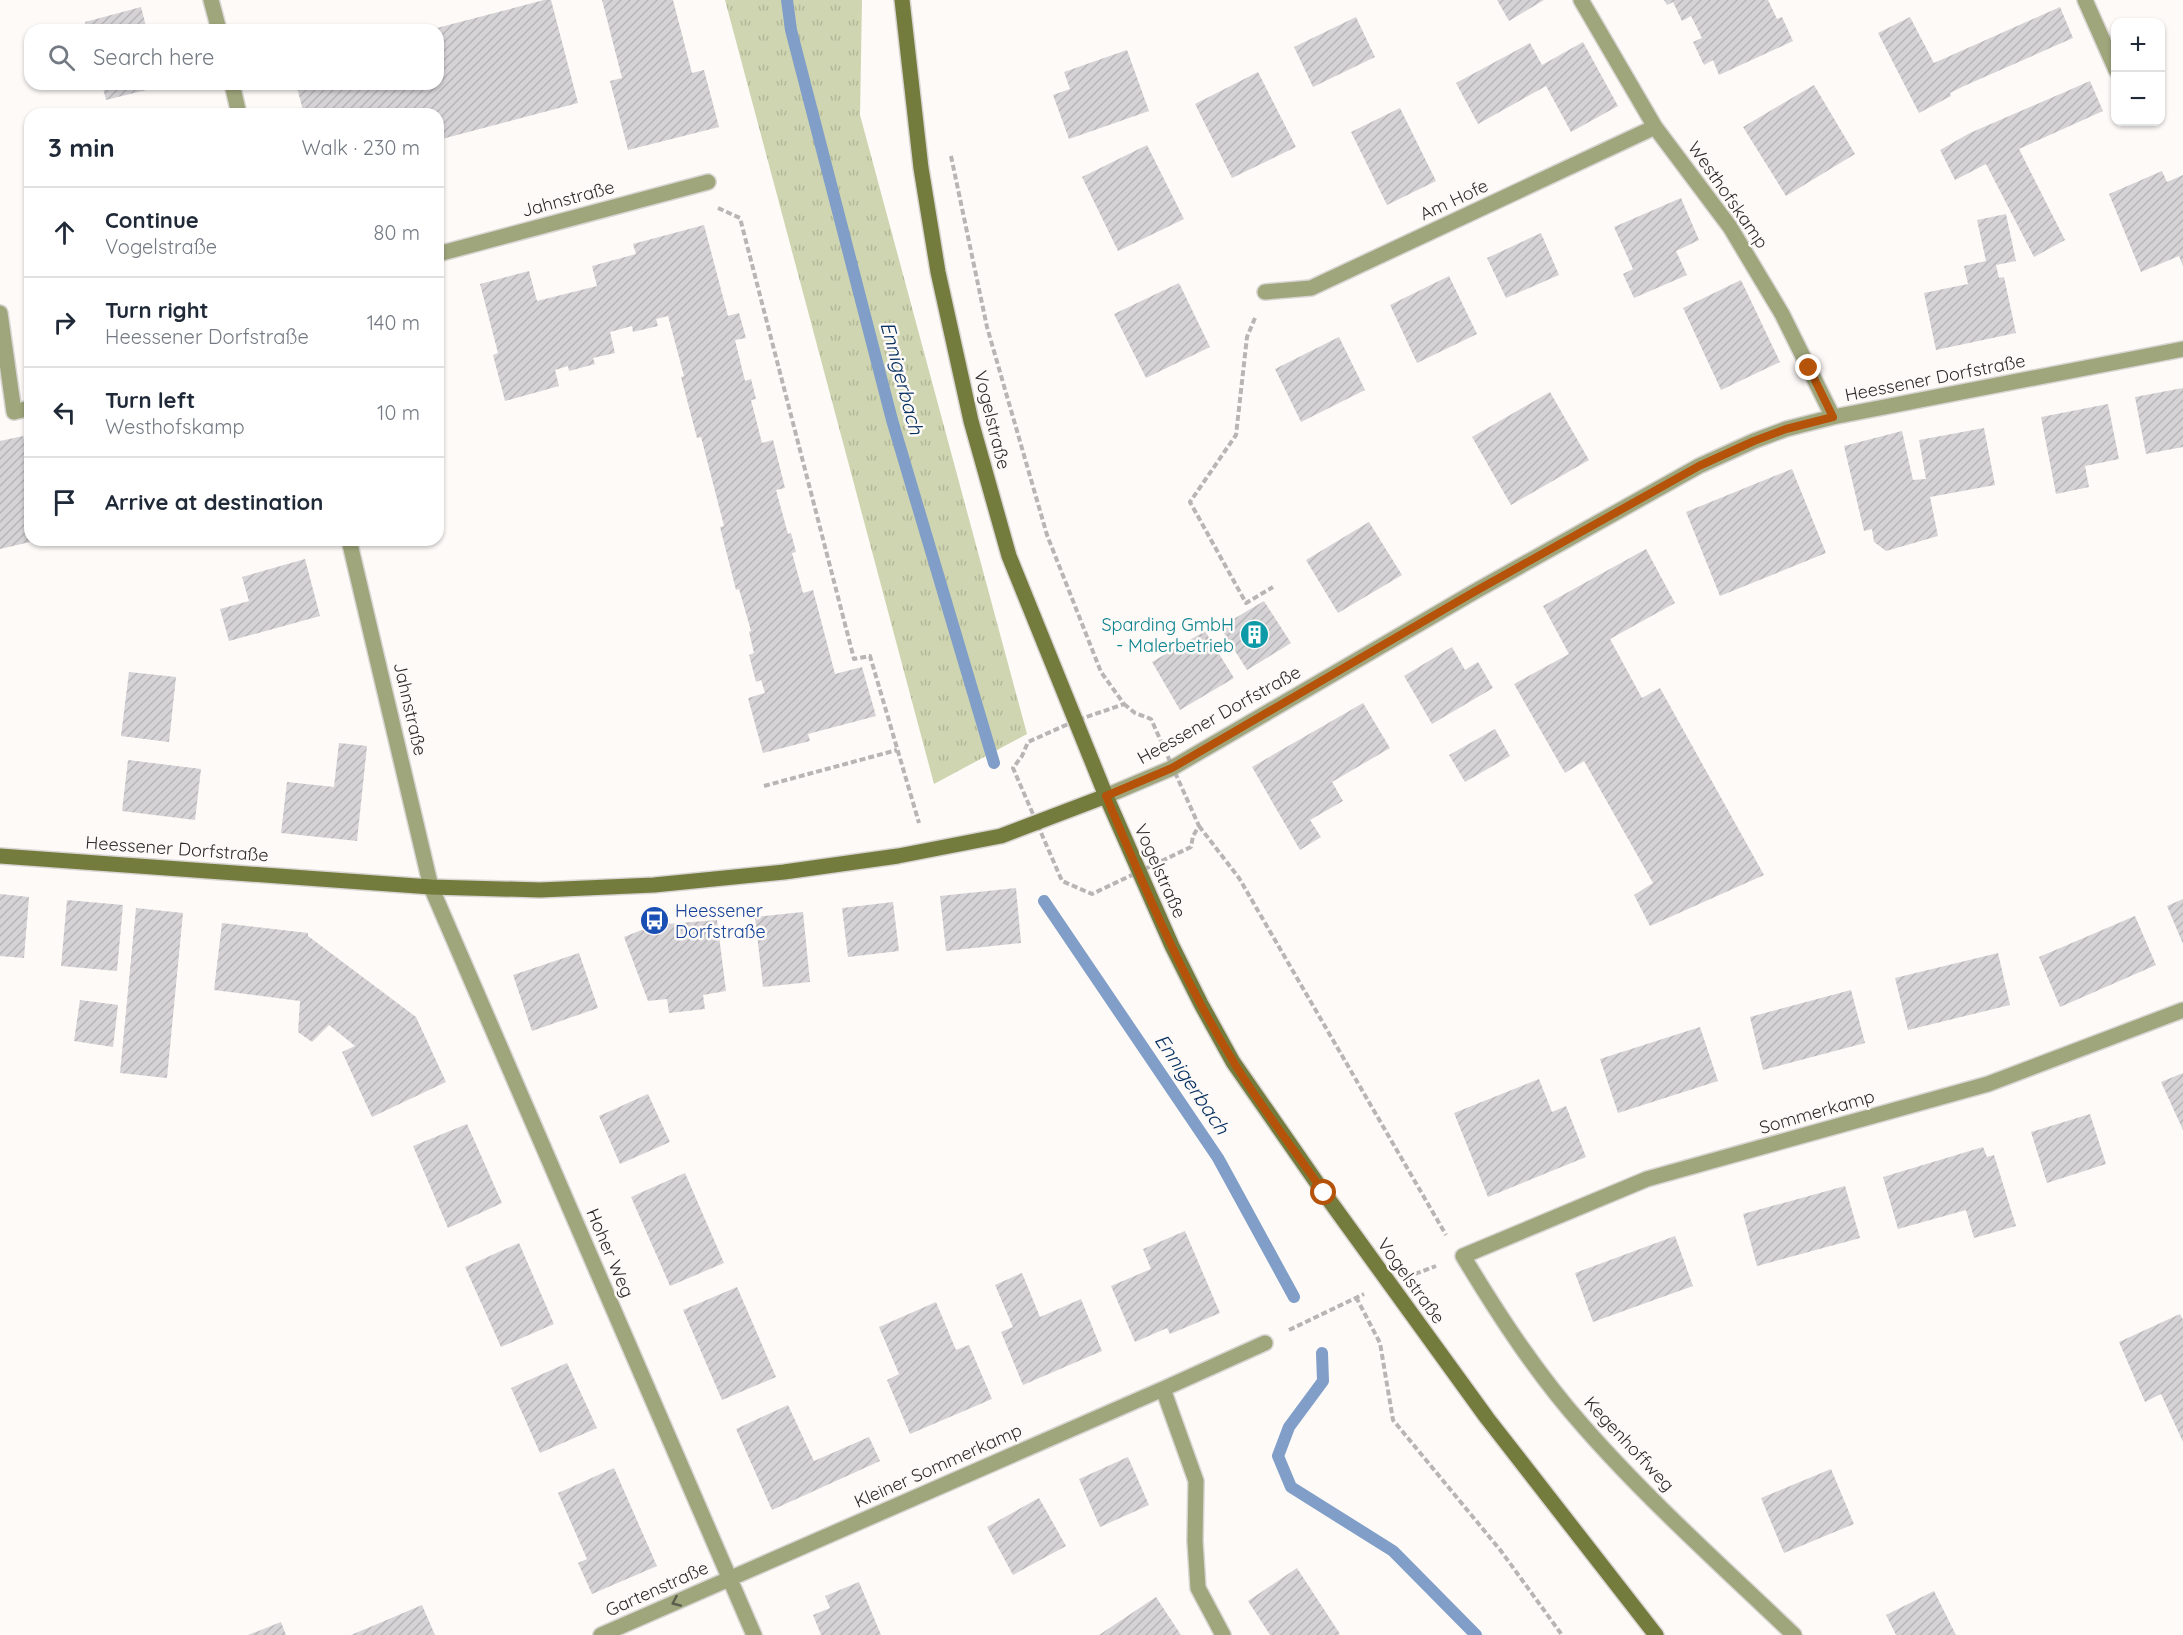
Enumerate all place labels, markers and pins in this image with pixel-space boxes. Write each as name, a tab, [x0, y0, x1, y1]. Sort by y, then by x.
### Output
place label: Sparding GmbH - Malerbetrieb	[1101, 613, 1234, 657]
building icon: Sparding GmbH - Malerbetrieb	[1239, 619, 1271, 651]
place label: Heessener Dorfstraße	[675, 899, 766, 943]
bus stop icon: Heessener Dorfstraße	[638, 905, 670, 937]

